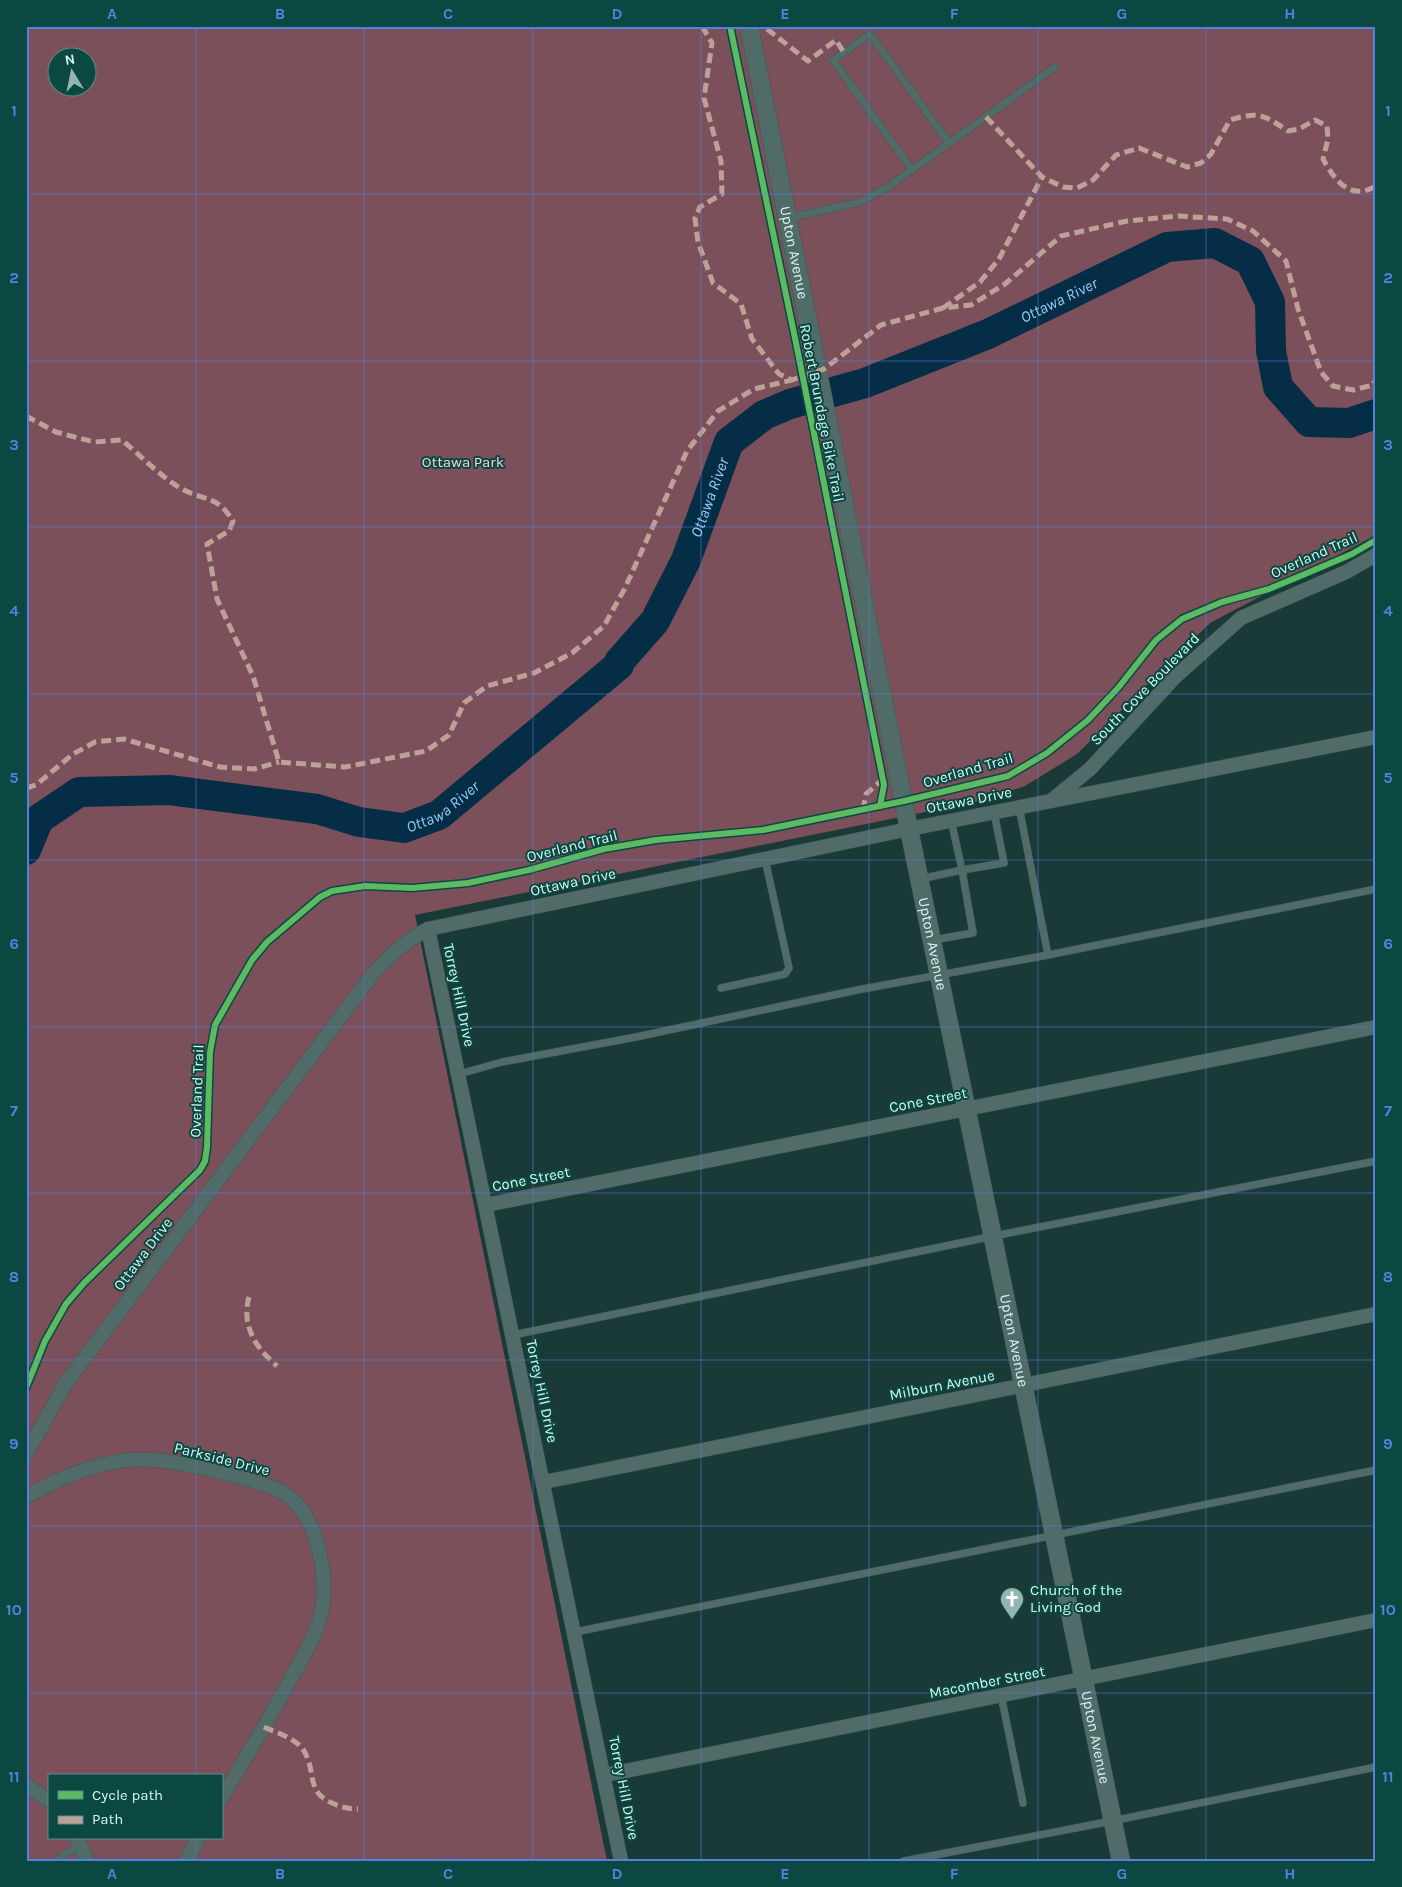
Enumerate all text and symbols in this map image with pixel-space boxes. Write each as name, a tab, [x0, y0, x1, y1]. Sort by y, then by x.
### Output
text: A	[107, 4, 117, 23]
text: B	[275, 4, 285, 23]
text: C	[443, 4, 453, 23]
text: D	[612, 4, 623, 23]
text: E	[780, 4, 790, 23]
text: F	[950, 4, 959, 23]
text: G	[1117, 4, 1127, 23]
text: H	[1284, 4, 1296, 23]
north arrow	[48, 48, 98, 98]
text: N	[63, 50, 76, 69]
text: 1	[11, 101, 17, 120]
text: 1	[1385, 101, 1391, 120]
street label: Upton Avenue	[776, 204, 812, 301]
text: 2	[9, 268, 19, 287]
text: 2	[1383, 268, 1393, 287]
water label: Ottawa River	[1017, 273, 1101, 327]
street label: Robert Brundage Bike Trail	[796, 323, 848, 503]
text: 3	[9, 435, 19, 454]
text: 3	[1383, 435, 1393, 454]
park label: Ottawa Park	[422, 453, 504, 471]
water label: Ottawa River	[686, 454, 733, 540]
street label: Overland Trail	[1268, 528, 1360, 582]
text: 4	[9, 601, 19, 620]
text: 4	[1383, 601, 1393, 620]
street label: South Cove Boulevard	[1087, 629, 1203, 749]
street label: Overland Trail	[921, 749, 1015, 791]
text: 5	[9, 768, 19, 787]
text: 5	[1383, 768, 1393, 787]
water label: Ottawa River	[403, 776, 483, 836]
street label: Ottawa Drive	[925, 783, 1013, 817]
street label: Overland Trail	[525, 826, 619, 866]
street label: Ottawa Drive	[529, 864, 617, 900]
street label: Upton Avenue	[914, 896, 951, 992]
text: 6	[9, 934, 19, 953]
text: 6	[1383, 934, 1393, 953]
street label: Torrey Hill Drive	[439, 942, 479, 1048]
street label: Overland Trail	[186, 1044, 208, 1138]
street label: Cone Street	[888, 1084, 969, 1116]
text: 7	[10, 1101, 18, 1120]
text: 7	[1384, 1101, 1392, 1120]
street label: Cone Street	[491, 1163, 572, 1195]
street label: Ottawa Drive	[110, 1214, 176, 1294]
text: 8	[9, 1267, 19, 1286]
text: 8	[1383, 1267, 1393, 1286]
street label: Upton Avenue	[996, 1292, 1032, 1389]
street label: Torrey Hill Drive	[522, 1338, 562, 1444]
street label: Milburn Avenue	[888, 1366, 996, 1404]
text: 9	[9, 1434, 19, 1453]
text: 9	[1383, 1434, 1393, 1453]
street label: Parkside Drive	[172, 1438, 272, 1480]
place label: Church of the Living God	[1030, 1581, 1122, 1616]
church icon: Church of the Living God	[999, 1586, 1025, 1620]
text: 10	[6, 1600, 22, 1619]
text: 10	[1380, 1600, 1396, 1619]
street label: Macomber Street	[928, 1662, 1047, 1702]
street label: Upton Avenue	[1077, 1689, 1114, 1785]
street label: Torrey Hill Drive	[605, 1735, 643, 1841]
text: 11	[8, 1767, 20, 1786]
text: 11	[1382, 1767, 1394, 1786]
legend	[48, 1774, 222, 1840]
text: Cycle path	[92, 1786, 163, 1804]
text: Path	[92, 1810, 123, 1828]
text: A	[107, 1864, 117, 1883]
text: B	[275, 1864, 285, 1883]
text: C	[443, 1864, 453, 1883]
text: D	[612, 1864, 623, 1883]
text: E	[780, 1864, 790, 1883]
text: F	[950, 1864, 959, 1883]
text: G	[1117, 1864, 1127, 1883]
text: H	[1284, 1864, 1296, 1883]

